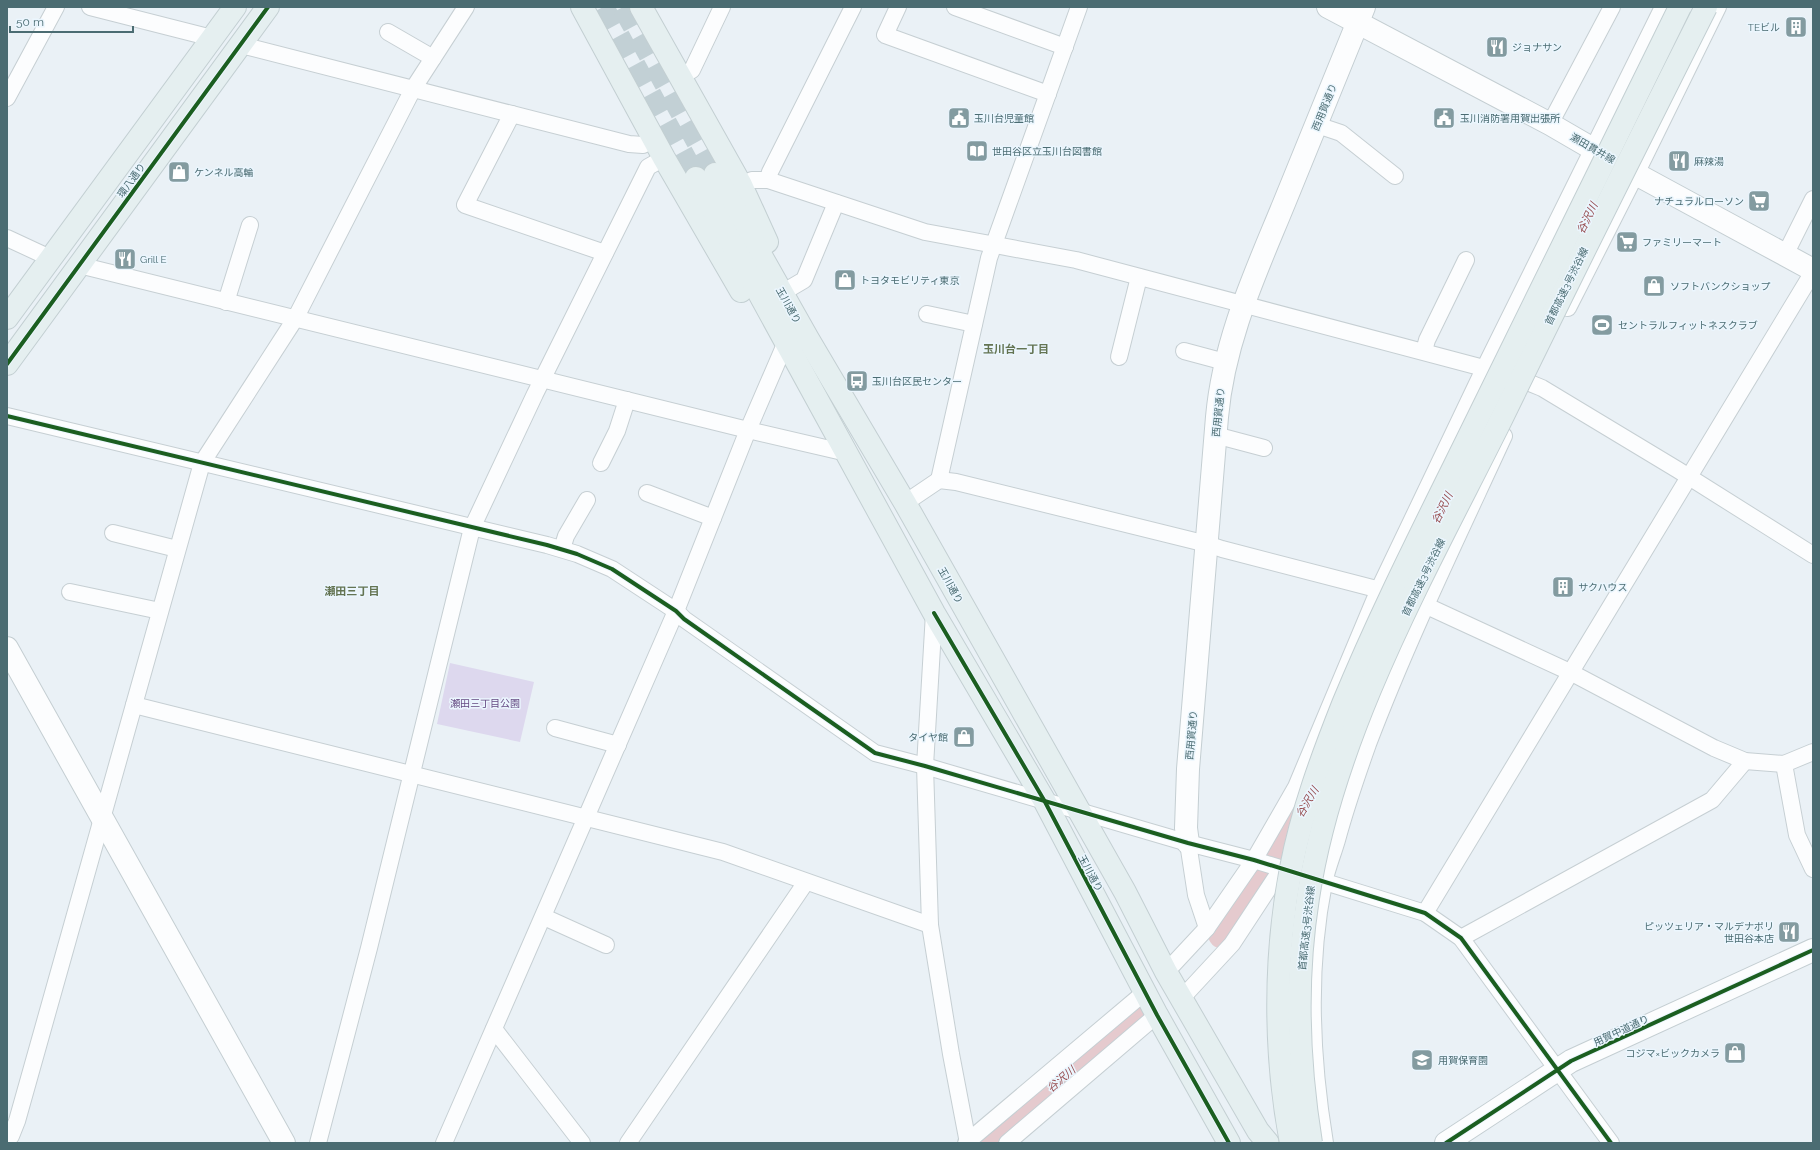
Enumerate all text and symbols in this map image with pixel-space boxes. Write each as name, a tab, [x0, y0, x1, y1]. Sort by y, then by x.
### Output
scale bar	[10, 8, 133, 34]
building icon: TEビル	[1783, 14, 1809, 40]
text: 50 m	[16, 15, 44, 29]
place label: TEビル	[1748, 22, 1780, 33]
restaurant icon: ジョナサン	[1484, 34, 1510, 60]
place label: ジョナサン	[1512, 42, 1562, 53]
street label: 西用賀通り	[1310, 82, 1339, 132]
public building icon: 玉川台児童館	[946, 105, 972, 131]
public building icon: 玉川消防署用賀出張所	[1431, 105, 1457, 131]
place label: 玉川台児童館	[974, 113, 1034, 124]
place label: 玉川消防署用賀出張所	[1460, 113, 1560, 124]
street label: 瀬田貫井線	[1568, 131, 1617, 166]
library icon: 世田谷区立玉川台図書館	[964, 138, 990, 164]
place label: 世田谷区立玉川台図書館	[992, 146, 1102, 157]
restaurant icon: 麻辣湯	[1666, 148, 1692, 174]
place label: 麻辣湯	[1694, 156, 1724, 167]
shop icon: ケンネル高輪	[166, 159, 192, 185]
street label: 環八通り	[115, 161, 148, 200]
place label: ケンネル高輪	[194, 167, 254, 178]
supermarket icon: ナチュラルローソン	[1746, 188, 1772, 214]
place label: ナチュラルローソン	[1654, 196, 1744, 207]
water label: 谷沢川	[1574, 200, 1601, 236]
supermarket icon: ファミリーマート	[1614, 229, 1640, 255]
place label: ファミリーマート	[1642, 237, 1722, 248]
street label: 首都高速3号渋谷線	[1543, 245, 1590, 327]
restaurant icon: Grill E	[112, 246, 138, 272]
place label: Grill E	[140, 254, 167, 265]
shop icon: トヨタモビリティ東京	[832, 267, 858, 293]
shop icon: ソフトバンクショップ	[1641, 273, 1667, 299]
place label: トヨタモビリティ東京	[860, 275, 959, 286]
place label: ソフトバンクショップ	[1670, 281, 1771, 292]
street label: 玉川通り	[774, 285, 803, 325]
sports icon: セントラルフィットネスクラブ	[1589, 312, 1615, 338]
place label: セントラルフィットネスクラブ	[1618, 320, 1758, 331]
district label: 玉川台一丁目	[983, 343, 1049, 356]
bus stop icon: 玉川台区民センター	[844, 368, 870, 394]
place label: 玉川台区民センター	[872, 376, 962, 387]
street label: 西用賀通り	[1210, 387, 1227, 437]
water label: 谷沢川	[1429, 490, 1456, 526]
street label: 首都高速3号渋谷線	[1400, 536, 1447, 618]
street label: 玉川通り	[936, 565, 965, 605]
building icon: サクハウス	[1550, 574, 1576, 600]
place label: サクハウス	[1578, 582, 1628, 593]
district label: 瀬田三丁目	[325, 585, 380, 598]
park label: 瀬田三丁目公園	[450, 698, 520, 709]
street label: 西用賀通り	[1184, 710, 1199, 760]
shop icon: タイヤ館	[951, 724, 977, 750]
place label: タイヤ館	[908, 732, 948, 743]
water label: 谷沢川	[1293, 784, 1322, 820]
street label: 玉川通り	[1076, 853, 1105, 893]
street label: 首都高速3号渋谷線	[1297, 885, 1316, 971]
restaurant icon: ピッツェリア・マルデナポリ 世田谷本店	[1776, 919, 1802, 945]
place label: ピッツェリア・マルデナポリ 世田谷本店	[1644, 921, 1774, 944]
street label: 用賀中道通り	[1592, 1013, 1651, 1048]
shop icon: コジマ×ビックカメラ	[1722, 1040, 1748, 1066]
school or university icon: 用賀保育園	[1409, 1047, 1435, 1073]
place label: コジマ×ビックカメラ	[1625, 1048, 1720, 1059]
place label: 用賀保育園	[1438, 1055, 1488, 1066]
water label: 谷沢川	[1045, 1063, 1079, 1095]

